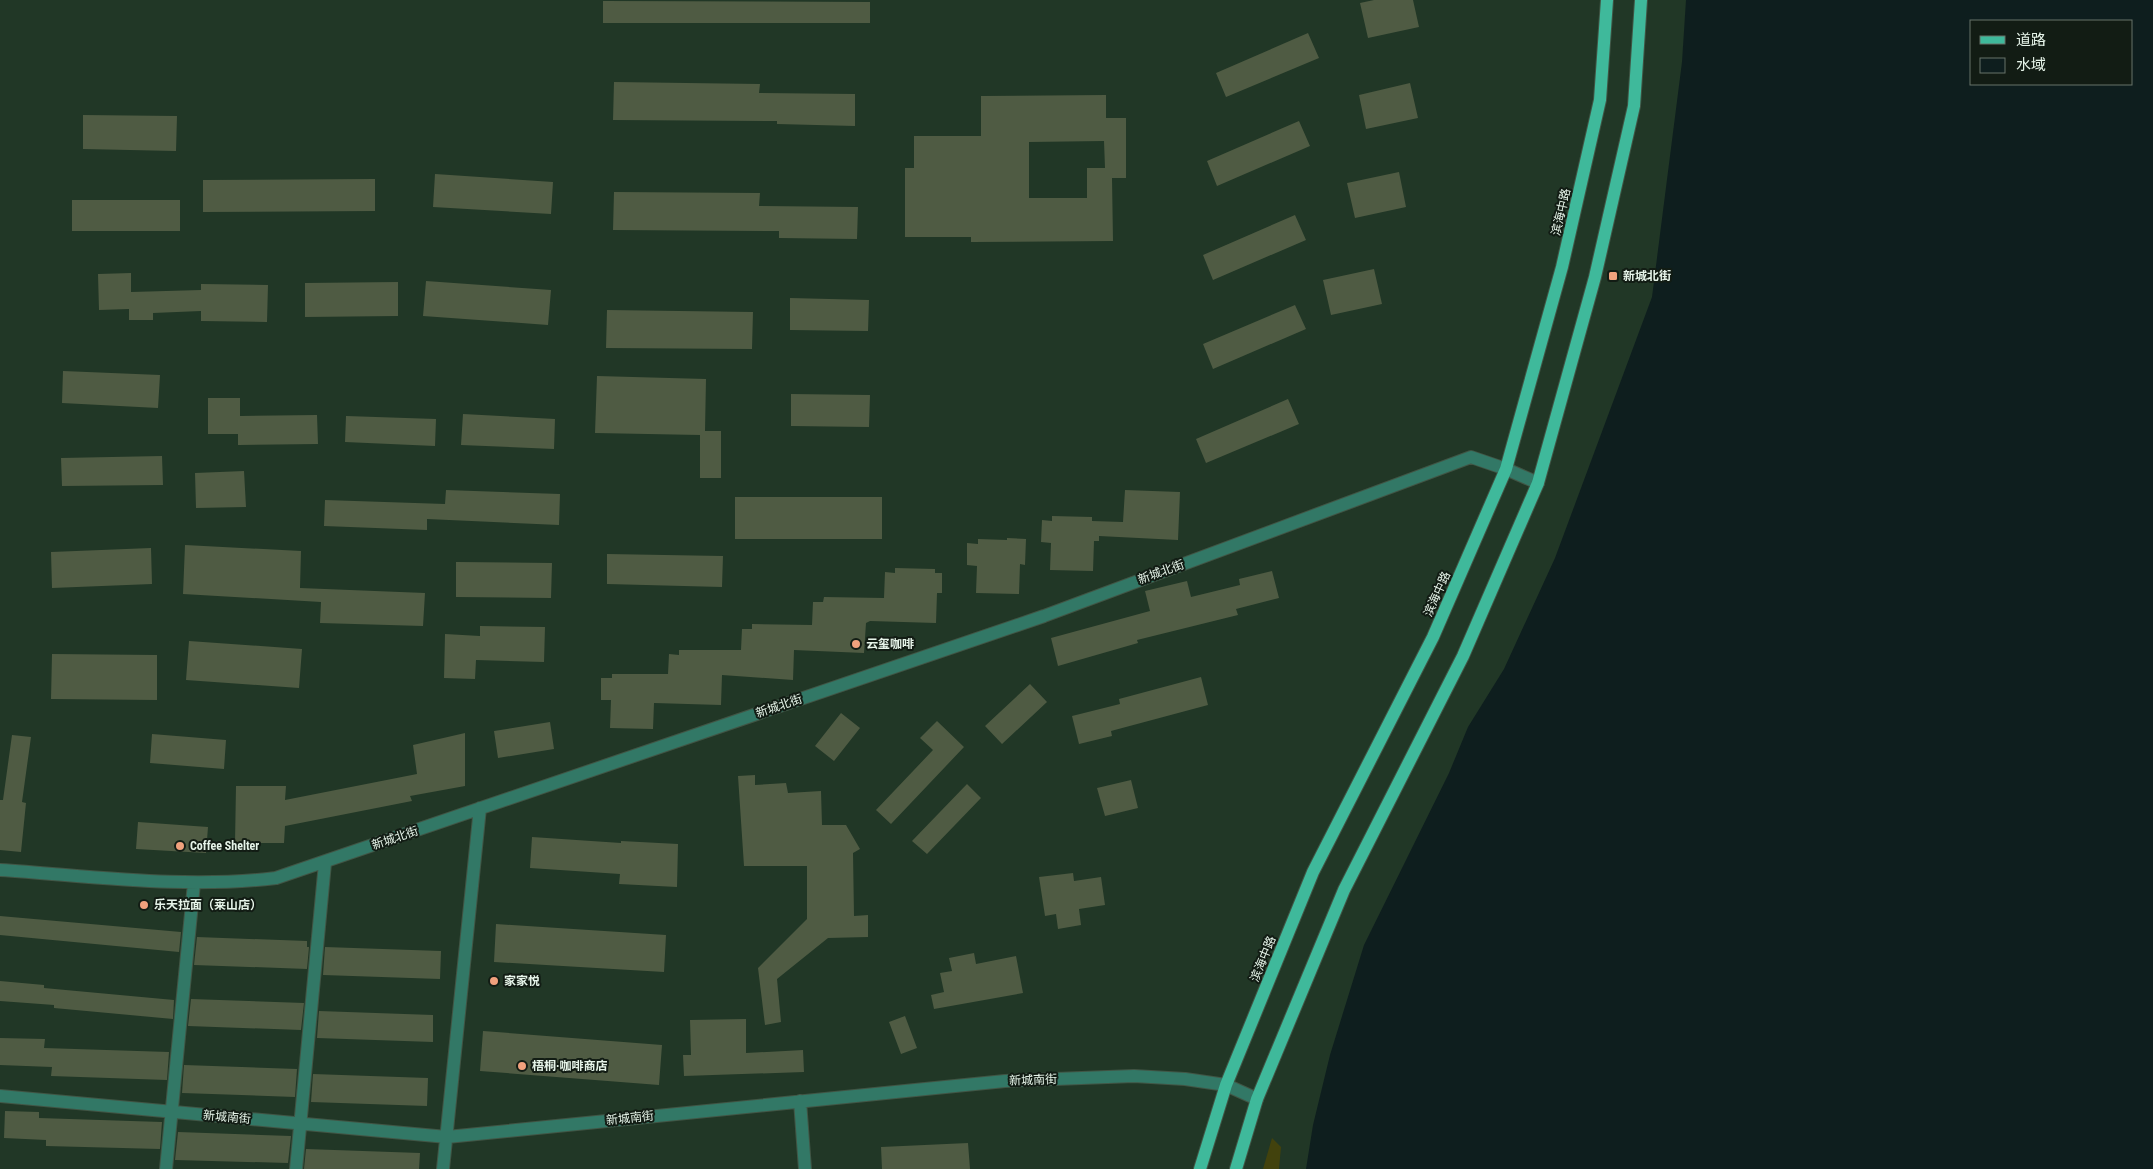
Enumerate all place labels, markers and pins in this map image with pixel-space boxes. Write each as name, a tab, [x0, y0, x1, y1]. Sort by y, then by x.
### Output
place label: 新城北街	[1623, 269, 1671, 283]
marker: 新城北街	[1607, 270, 1619, 282]
place label: 云玺咖啡	[866, 637, 914, 651]
marker: 云玺咖啡	[850, 638, 862, 650]
place label: Coffee Shelter	[190, 839, 259, 853]
marker: Coffee Shelter	[174, 840, 186, 852]
place label: 乐天拉面（莱山店）	[154, 898, 262, 912]
marker: 乐天拉面（莱山店）	[138, 899, 150, 911]
place label: 家家悦	[504, 974, 540, 988]
marker: 家家悦	[488, 975, 500, 987]
place label: 梧桐·咖啡商店	[532, 1059, 607, 1073]
marker: 梧桐·咖啡商店	[516, 1060, 528, 1072]

